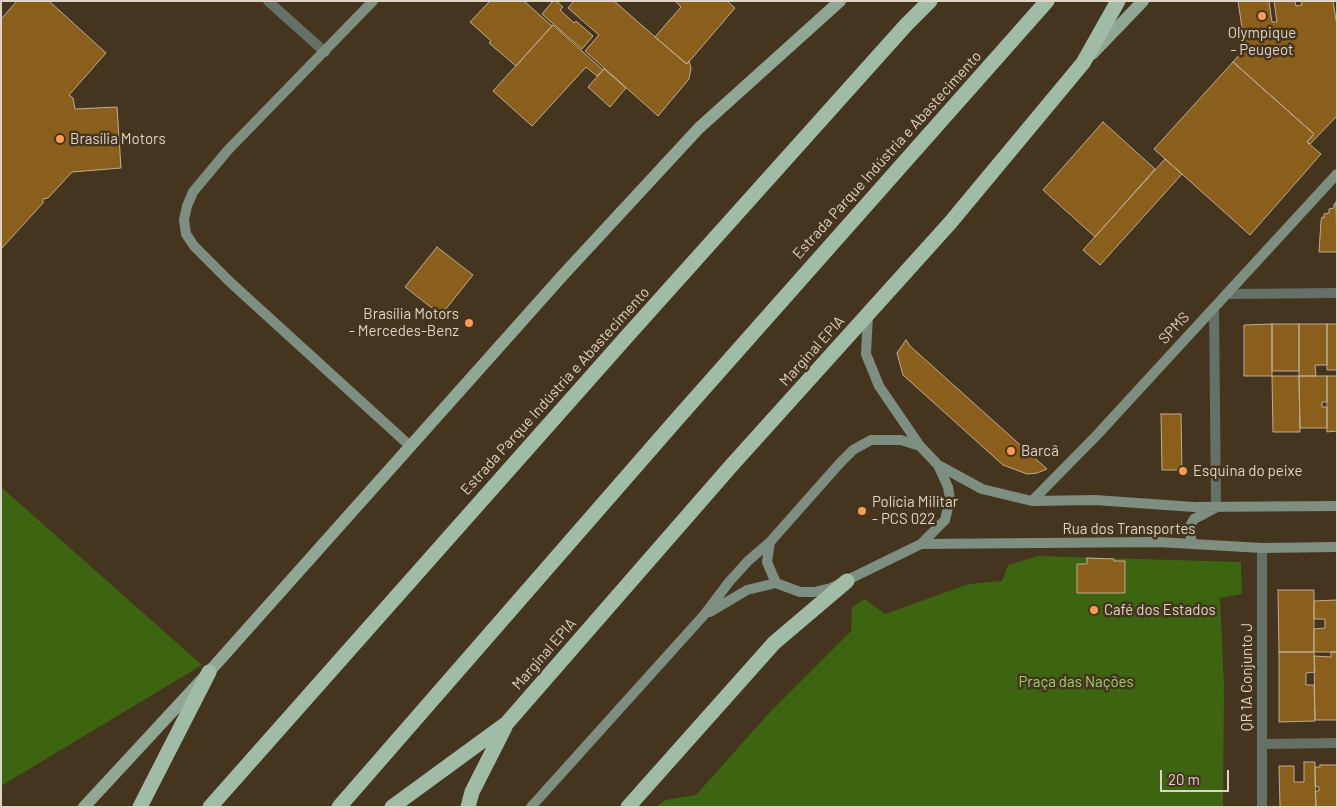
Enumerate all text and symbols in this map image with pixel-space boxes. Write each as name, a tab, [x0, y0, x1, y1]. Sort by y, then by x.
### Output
marker: Olympique - Peugeot	[1256, 10, 1268, 22]
place label: Olympique - Peugeot	[1228, 24, 1296, 59]
street label: Estrada Parque Indústria e Abastecimento	[789, 47, 985, 263]
place label: Brasília Motors	[70, 130, 166, 148]
marker: Brasília Motors	[54, 133, 66, 145]
street label: Estrada Parque Indústria e Abastecimento	[457, 283, 653, 499]
place label: Brasília Motors - Mercedes-Benz	[349, 305, 459, 340]
street label: SPMS	[1155, 308, 1193, 348]
street label: Marginal EPIA	[776, 312, 848, 390]
marker: Brasília Motors - Mercedes-Benz	[463, 317, 475, 329]
place label: Barcã	[1021, 442, 1059, 460]
marker: Barcã	[1005, 445, 1017, 457]
place label: Esquina do peixe	[1193, 462, 1302, 480]
marker: Esquina do peixe	[1177, 465, 1189, 477]
place label: Polícia Militar - PCS 022	[872, 493, 958, 528]
marker: Polícia Militar - PCS 022	[856, 505, 868, 517]
street label: Rua dos Transportes	[1063, 520, 1195, 538]
place label: Café dos Estados	[1104, 601, 1216, 619]
marker: Café dos Estados	[1088, 604, 1100, 616]
street label: Marginal EPIA	[508, 615, 580, 693]
street label: QR 1A Conjunto J	[1238, 623, 1256, 731]
park label: Praça das Nações	[1018, 673, 1134, 691]
scale bar	[1163, 760, 1232, 792]
text: 20 m	[1168, 770, 1200, 788]

